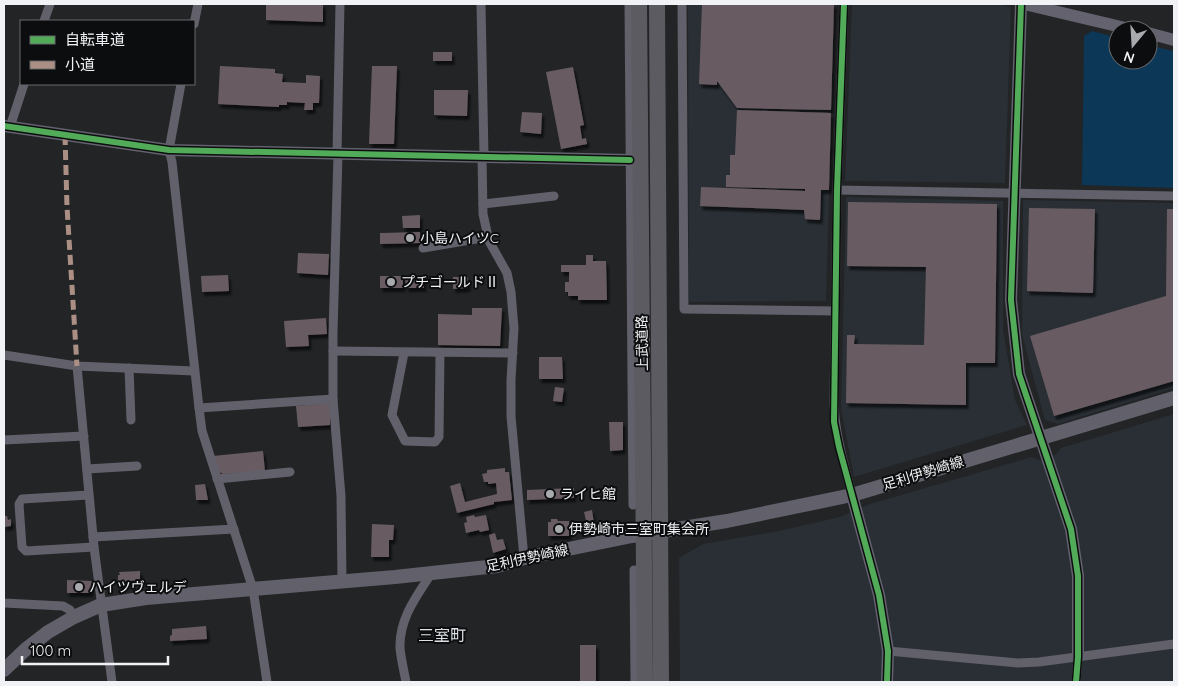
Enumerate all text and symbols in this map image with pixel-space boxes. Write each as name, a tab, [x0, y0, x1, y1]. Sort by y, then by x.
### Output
legend	[20, 20, 195, 85]
north arrow	[1108, 20, 1158, 70]
text: 自転車道	[65, 30, 125, 49]
text: N	[1121, 47, 1137, 68]
text: 小道	[65, 55, 95, 74]
place label: 小島ハイツC	[420, 229, 499, 247]
marker: 小島ハイツC	[404, 232, 416, 244]
place label: プチゴールドⅡ	[401, 273, 499, 291]
marker: プチゴールドⅡ	[385, 276, 397, 288]
street label: 上武道路	[633, 315, 651, 371]
street label: 足利伊勢崎線	[880, 452, 966, 494]
place label: ライヒ館	[560, 485, 616, 503]
marker: ライヒ館	[544, 488, 556, 500]
place label: 伊勢崎市三室町集会所	[569, 520, 709, 538]
marker: 伊勢崎市三室町集会所	[553, 523, 565, 535]
street label: 足利伊勢崎線	[484, 540, 570, 576]
place label: ハイツヴェルデ	[89, 578, 187, 596]
marker: ハイツヴェルデ	[73, 581, 85, 593]
district label: 三室町	[418, 625, 466, 645]
scale bar	[22, 634, 169, 666]
text: 100 m	[30, 641, 71, 660]

